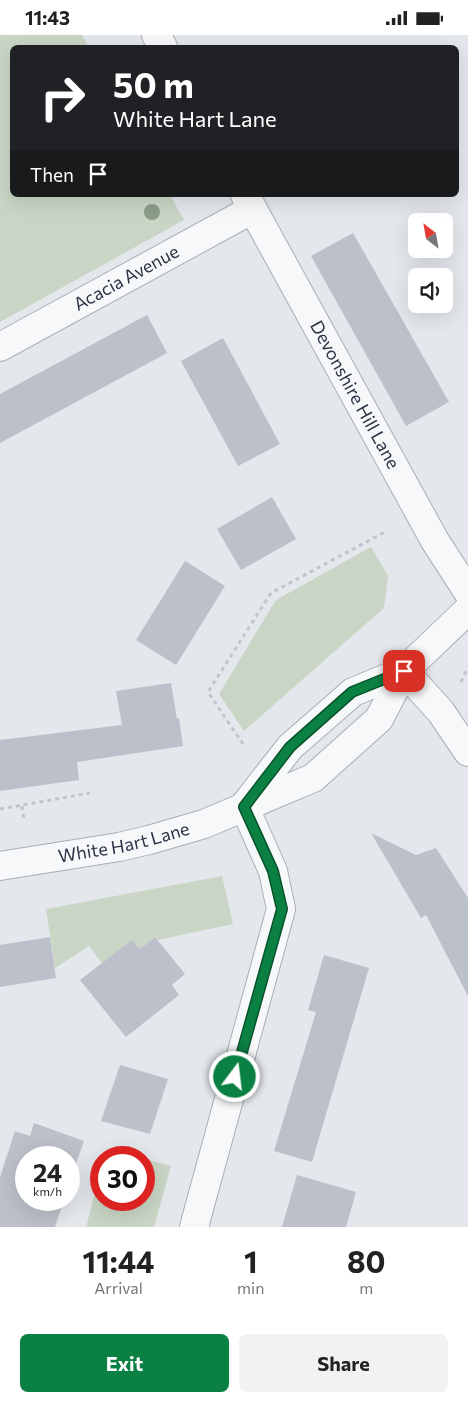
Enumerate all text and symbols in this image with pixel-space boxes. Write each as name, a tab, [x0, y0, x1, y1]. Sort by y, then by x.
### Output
text: 11:43	[25, 6, 70, 29]
text: 50 m	[113, 62, 194, 105]
icon: right	[30, 65, 95, 130]
text: White Hart Lane	[113, 105, 277, 132]
icon: arrive	[84, 160, 112, 188]
text: Then	[30, 163, 74, 186]
north arrow	[408, 213, 452, 257]
map controls	[408, 213, 453, 313]
street label: Acacia Avenue	[69, 240, 182, 315]
button: sound	[408, 268, 453, 313]
street label: Devonshire Hill Lane	[306, 316, 405, 472]
pin	[383, 650, 425, 692]
icon: arrive	[390, 657, 418, 685]
street label: White Hart Lane	[56, 817, 192, 867]
position arrow	[208, 1050, 260, 1102]
speed limit sign: 30	[90, 1146, 155, 1211]
text: 24	[33, 1157, 62, 1187]
text: km/h	[33, 1184, 62, 1198]
text: 11:44	[83, 1242, 154, 1279]
text: 1	[244, 1242, 257, 1279]
text: 80	[347, 1242, 385, 1279]
text: Arrival	[94, 1278, 143, 1297]
text: min	[237, 1278, 264, 1297]
text: m	[359, 1278, 373, 1297]
button: Exit	[20, 1334, 229, 1392]
button: Share	[239, 1334, 448, 1392]

